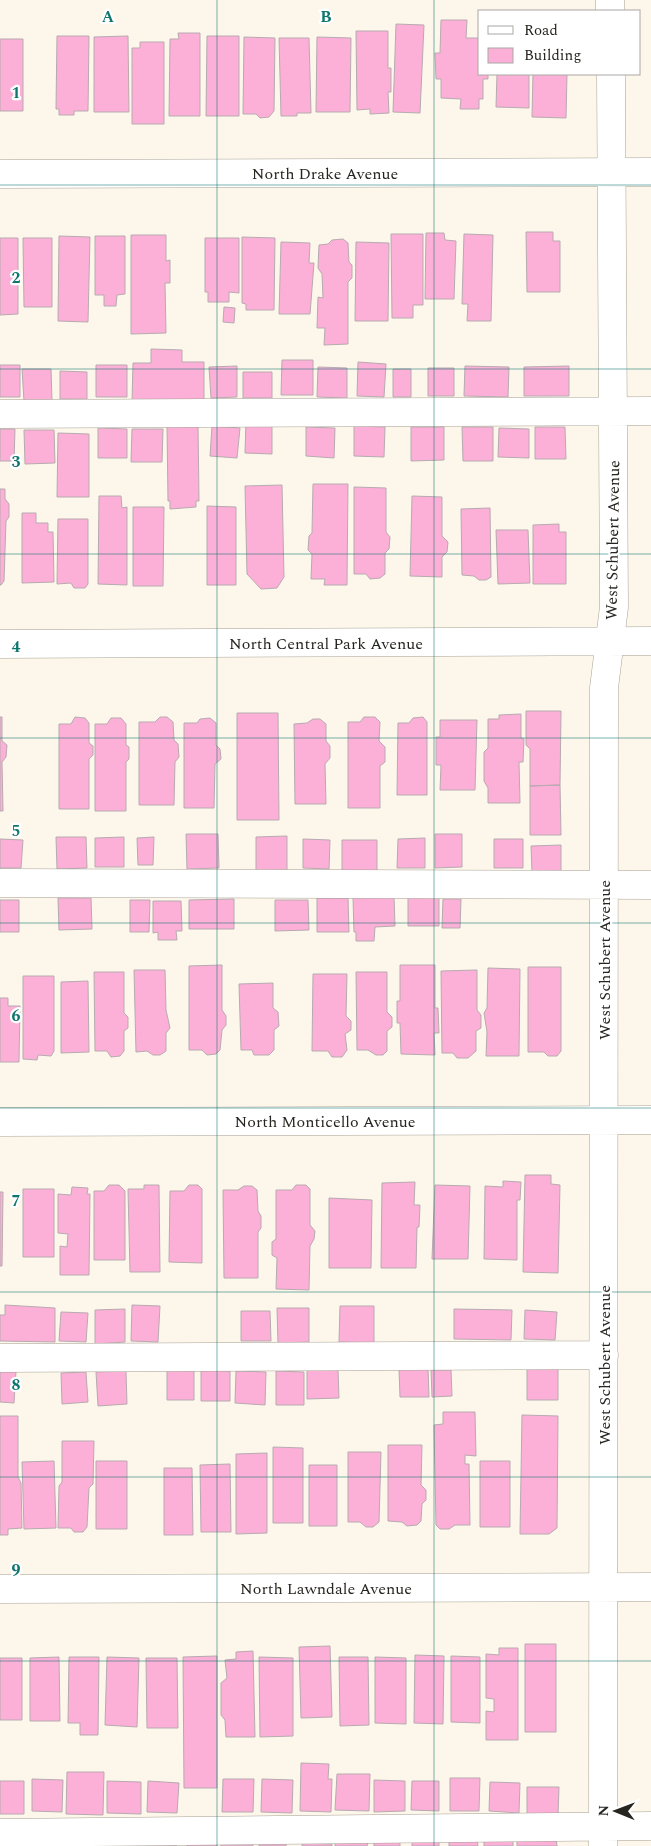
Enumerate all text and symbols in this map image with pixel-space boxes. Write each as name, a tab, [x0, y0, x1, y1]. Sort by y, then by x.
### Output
text: A	[102, 5, 115, 29]
text: B	[320, 5, 332, 29]
legend	[478, 10, 641, 75]
text: Road	[524, 19, 558, 42]
text: Building	[524, 44, 581, 67]
text: 1	[12, 81, 20, 105]
street label: North Drake Avenue	[252, 162, 398, 186]
text: 2	[12, 266, 21, 290]
text: 3	[12, 450, 21, 474]
street label: West Schubert Avenue	[600, 460, 626, 620]
street label: North Central Park Avenue	[229, 632, 423, 656]
text: 4	[12, 635, 21, 659]
text: 5	[12, 819, 20, 843]
street label: West Schubert Avenue	[593, 880, 617, 1040]
text: 6	[12, 1004, 21, 1028]
street label: North Monticello Avenue	[235, 1110, 416, 1134]
text: 7	[12, 1189, 21, 1213]
street label: West Schubert Avenue	[593, 1285, 617, 1445]
text: 8	[12, 1373, 21, 1397]
text: 9	[12, 1558, 21, 1582]
street label: North Lawndale Avenue	[240, 1577, 412, 1601]
north arrow	[591, 1786, 641, 1836]
text: N	[593, 1805, 614, 1817]

